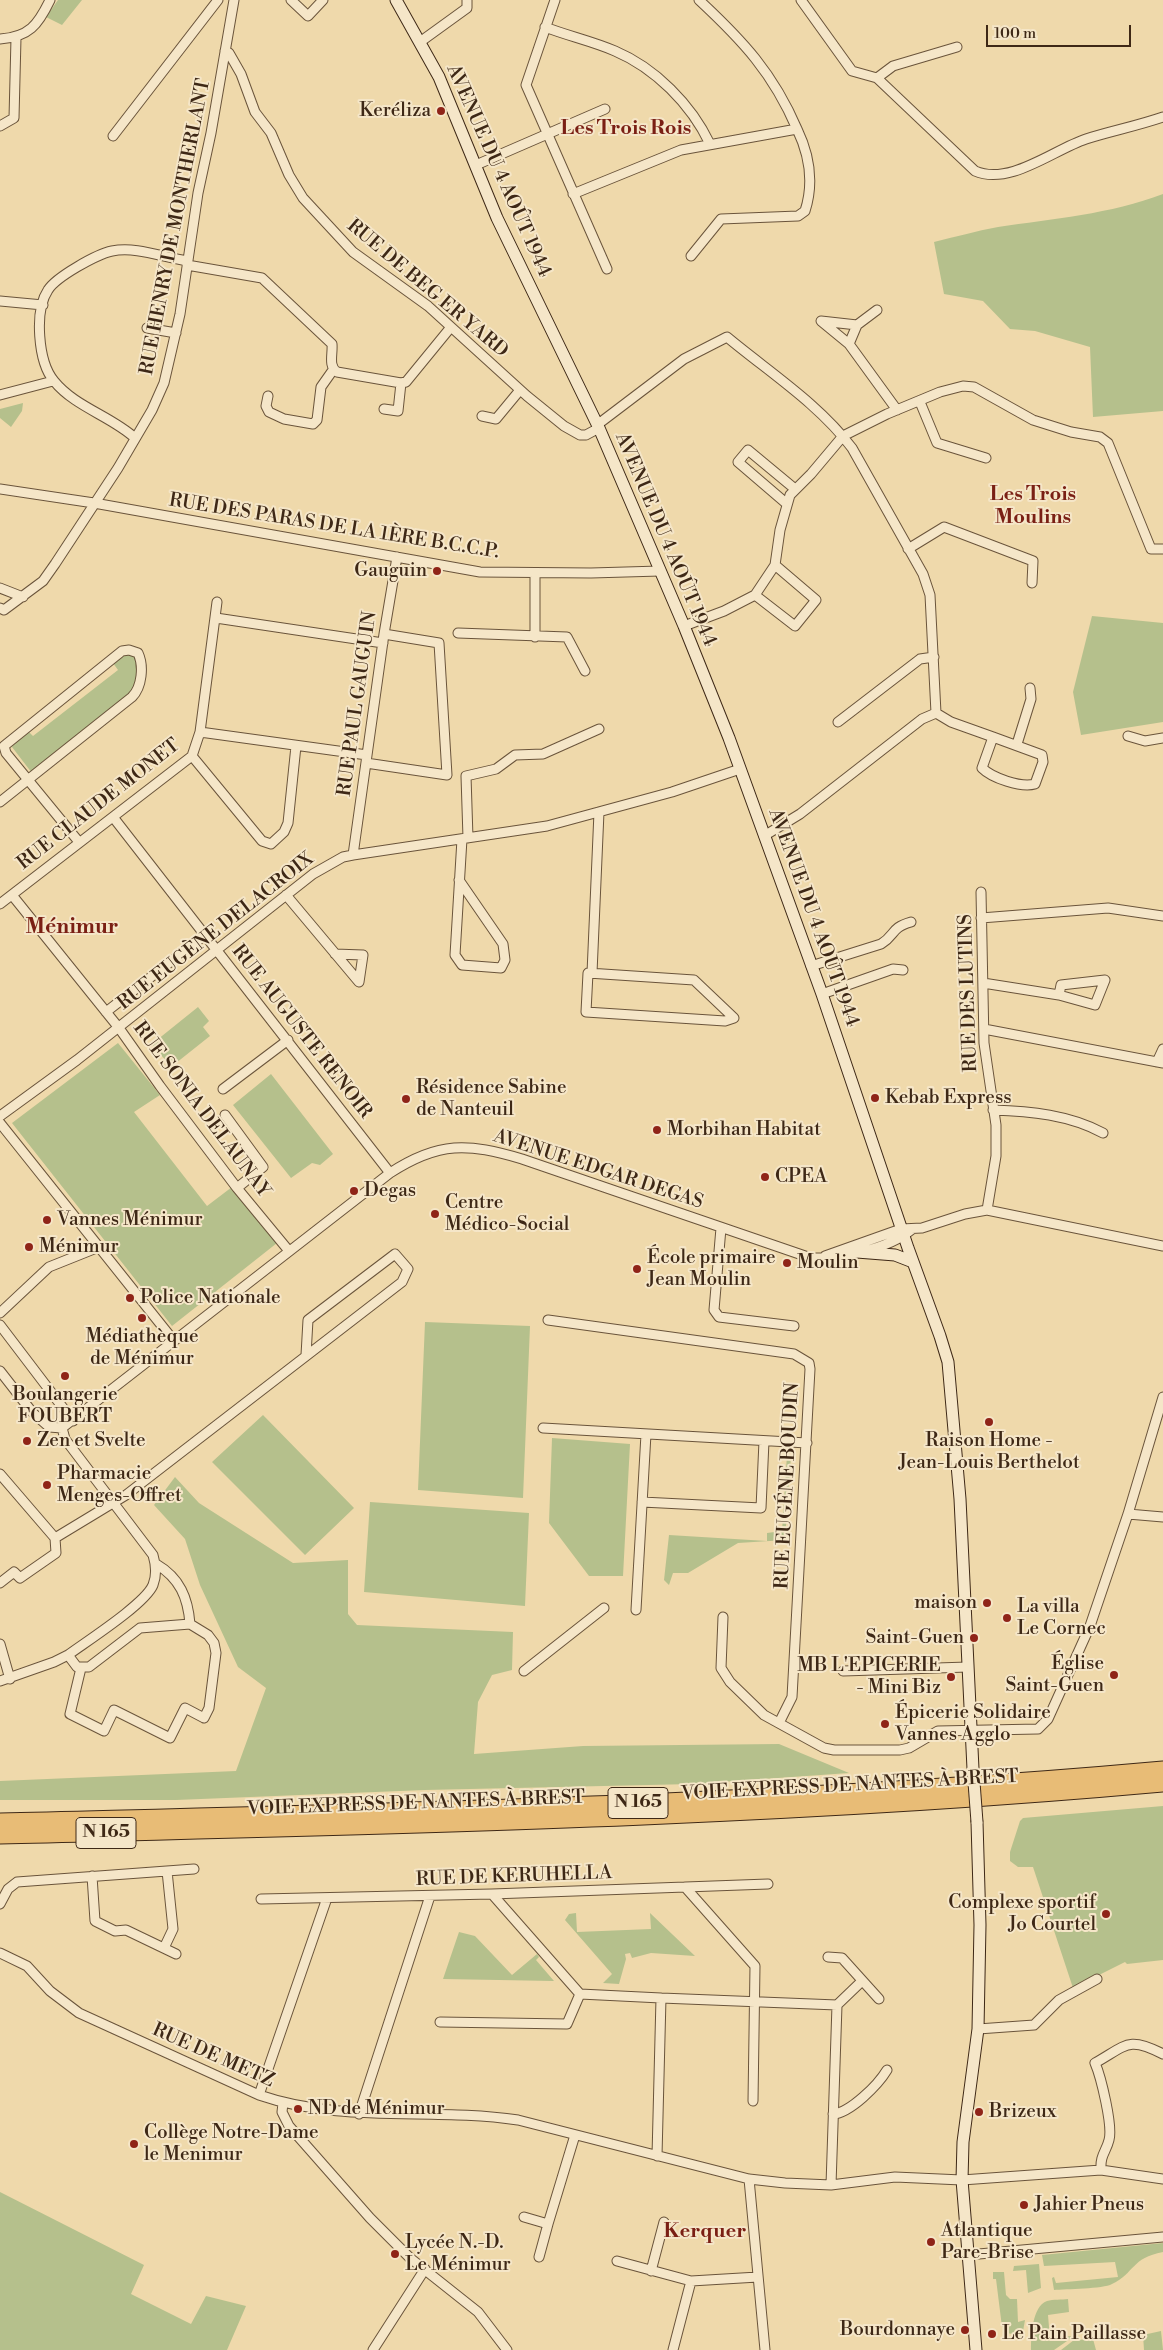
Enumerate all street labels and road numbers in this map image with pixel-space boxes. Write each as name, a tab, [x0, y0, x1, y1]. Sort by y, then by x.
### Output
street label: AVENUE DU 4 AOÛT 1944	[441, 61, 555, 281]
street label: RUE HENRY DE MONTHERLANT	[136, 77, 216, 377]
street label: RUE DE BEG ER YARD	[342, 215, 512, 363]
street label: AVENUE DU 4 AOÛT 1944	[610, 430, 720, 650]
street label: RUE DES PARAS DE LA 1ÈRE B.C.C.P.	[167, 490, 501, 564]
street label: RUE PAUL GAUGUIN	[334, 610, 382, 798]
street label: RUE CLAUDE MONET	[13, 735, 185, 875]
street label: AVENUE DU 4 AOÛT 1944	[763, 806, 863, 1030]
street label: RUE EUGÈNE DELACROIX	[113, 848, 319, 1016]
street label: RUE DES LUTINS	[955, 914, 983, 1072]
street label: RUE AUGUSTE RENOIR	[226, 941, 376, 1123]
street label: RUE SONIA DELAUNAY	[128, 1018, 274, 1202]
street label: AVENUE EDGAR DEGAS	[490, 1125, 706, 1215]
street label: RUE EUGÉNE BOUDIN	[771, 1382, 805, 1590]
street label: VOIE EXPRESS DE NANTES À BREST	[681, 1766, 1019, 1806]
street label: VOIE EXPRESS DE NANTES À BREST	[247, 1787, 585, 1821]
road number: N 165	[608, 1788, 668, 1819]
road number: N 165	[76, 1818, 136, 1849]
street label: RUE DE KERUHELLA	[415, 1862, 613, 1892]
street label: RUE DE METZ	[148, 2019, 278, 2093]

